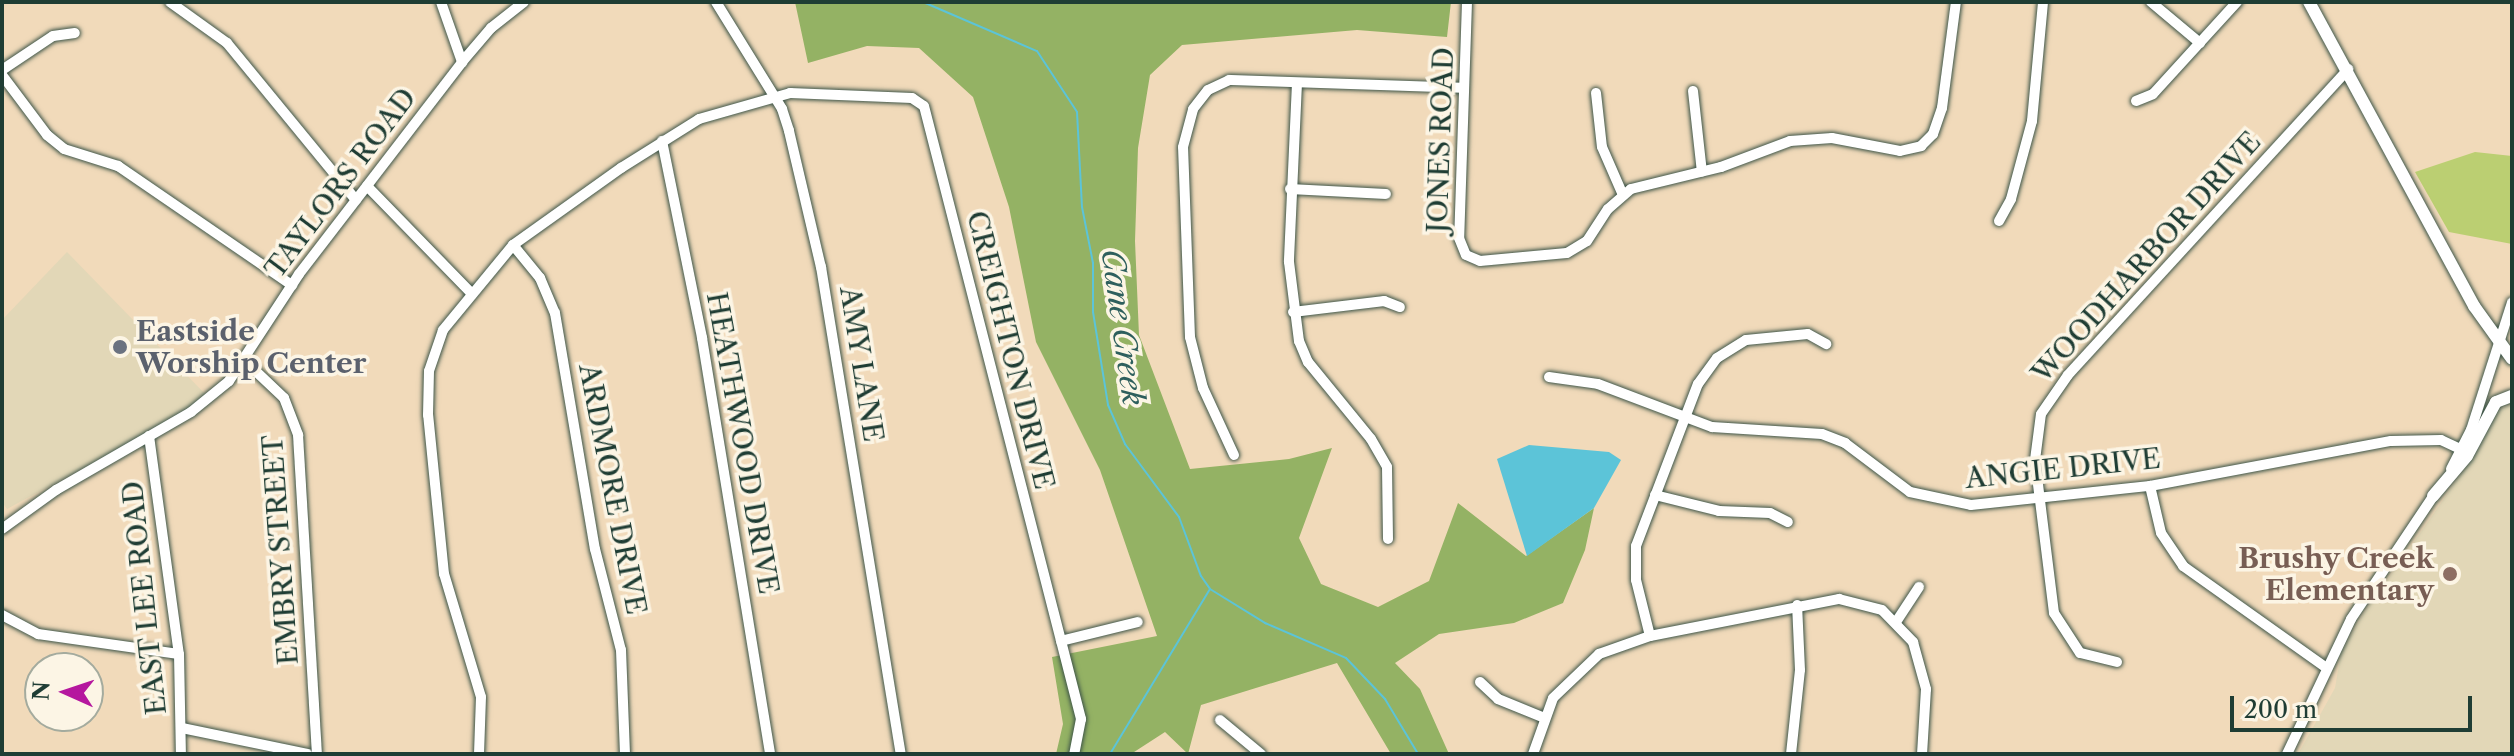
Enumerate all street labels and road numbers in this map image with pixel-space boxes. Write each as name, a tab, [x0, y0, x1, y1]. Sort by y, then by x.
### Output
street label: JONES ROAD	[1420, 47, 1460, 233]
street label: TAYLORS ROAD	[258, 81, 422, 285]
street label: WOODHARBOR DRIVE	[2024, 124, 2268, 390]
street label: CREIGHTON DRIVE	[960, 207, 1062, 493]
street label: AMY LANE	[833, 283, 891, 445]
street label: HEATHWOOD DRIVE	[700, 289, 786, 597]
street label: ARDMORE DRIVE	[572, 361, 654, 617]
street label: EMBRY STREET	[255, 433, 305, 667]
street label: ANGIE DRIVE	[1964, 441, 2162, 495]
street label: EAST LEE ROAD	[115, 479, 173, 717]

